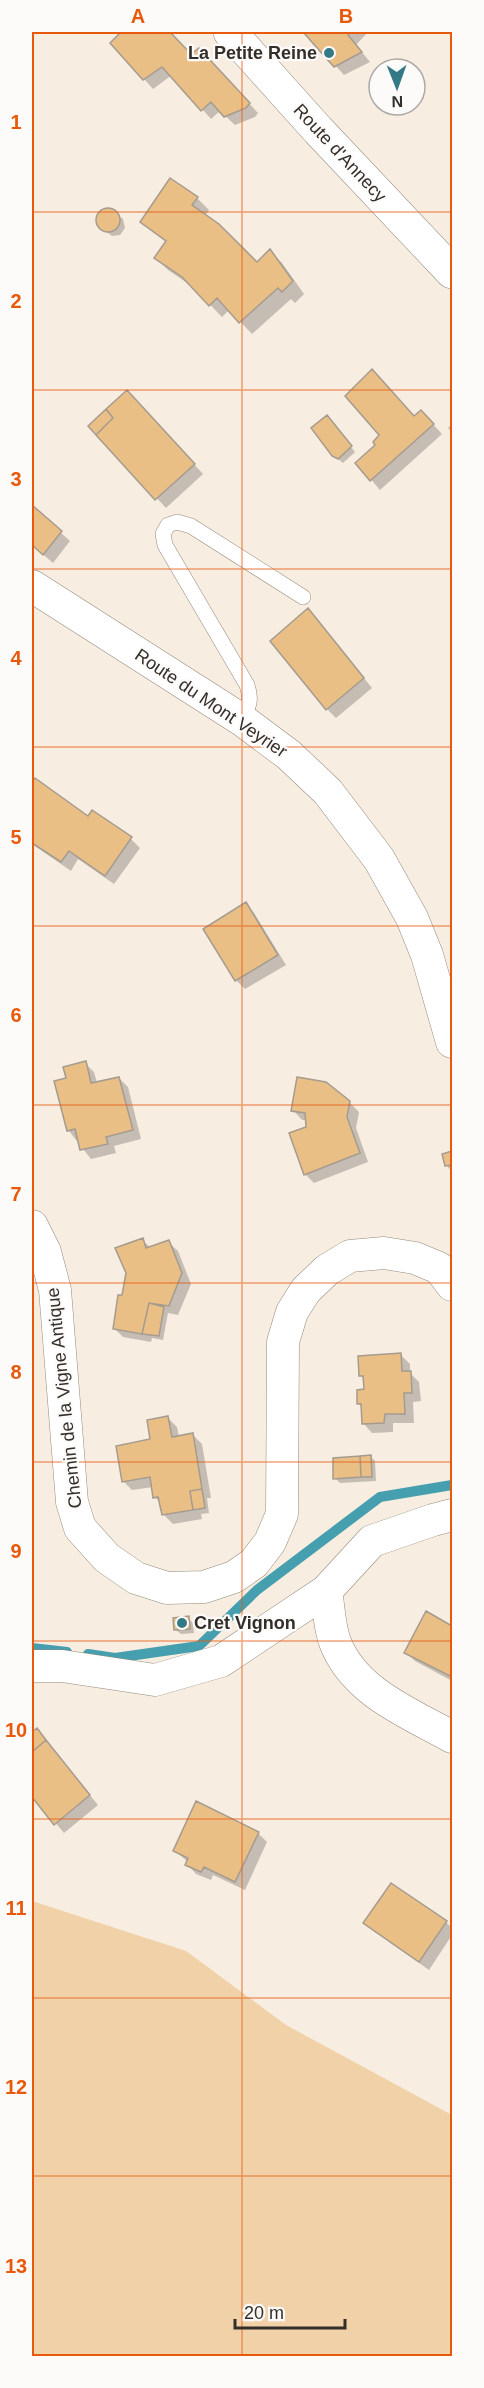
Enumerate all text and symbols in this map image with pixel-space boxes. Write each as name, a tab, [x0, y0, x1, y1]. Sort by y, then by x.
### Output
text: A	[131, 5, 145, 27]
text: B	[339, 5, 353, 27]
place label: La Petite Reine	[188, 43, 317, 63]
marker: La Petite Reine	[322, 46, 336, 60]
north arrow	[367, 57, 427, 117]
text: N	[391, 93, 403, 110]
street label: Route d'Annecy	[290, 100, 390, 206]
text: 1	[10, 111, 22, 133]
text: 2	[10, 290, 22, 312]
text: 3	[10, 468, 22, 490]
street label: Route du Mont Veyrier	[131, 645, 291, 761]
text: 4	[10, 647, 22, 669]
text: 5	[10, 826, 22, 848]
text: 6	[10, 1004, 22, 1026]
text: 7	[10, 1183, 22, 1205]
street label: Chemin de la Vigne Antique	[42, 1287, 86, 1509]
text: 8	[10, 1361, 22, 1383]
text: 9	[10, 1540, 22, 1562]
place label: Cret Vignon	[194, 1613, 296, 1633]
marker: Cret Vignon	[175, 1616, 189, 1630]
text: 10	[5, 1719, 27, 1741]
text: 11	[5, 1897, 27, 1919]
text: 12	[5, 2076, 27, 2098]
text: 13	[5, 2255, 27, 2277]
scale bar	[235, 2292, 344, 2330]
text: 20 m	[244, 2303, 284, 2323]

